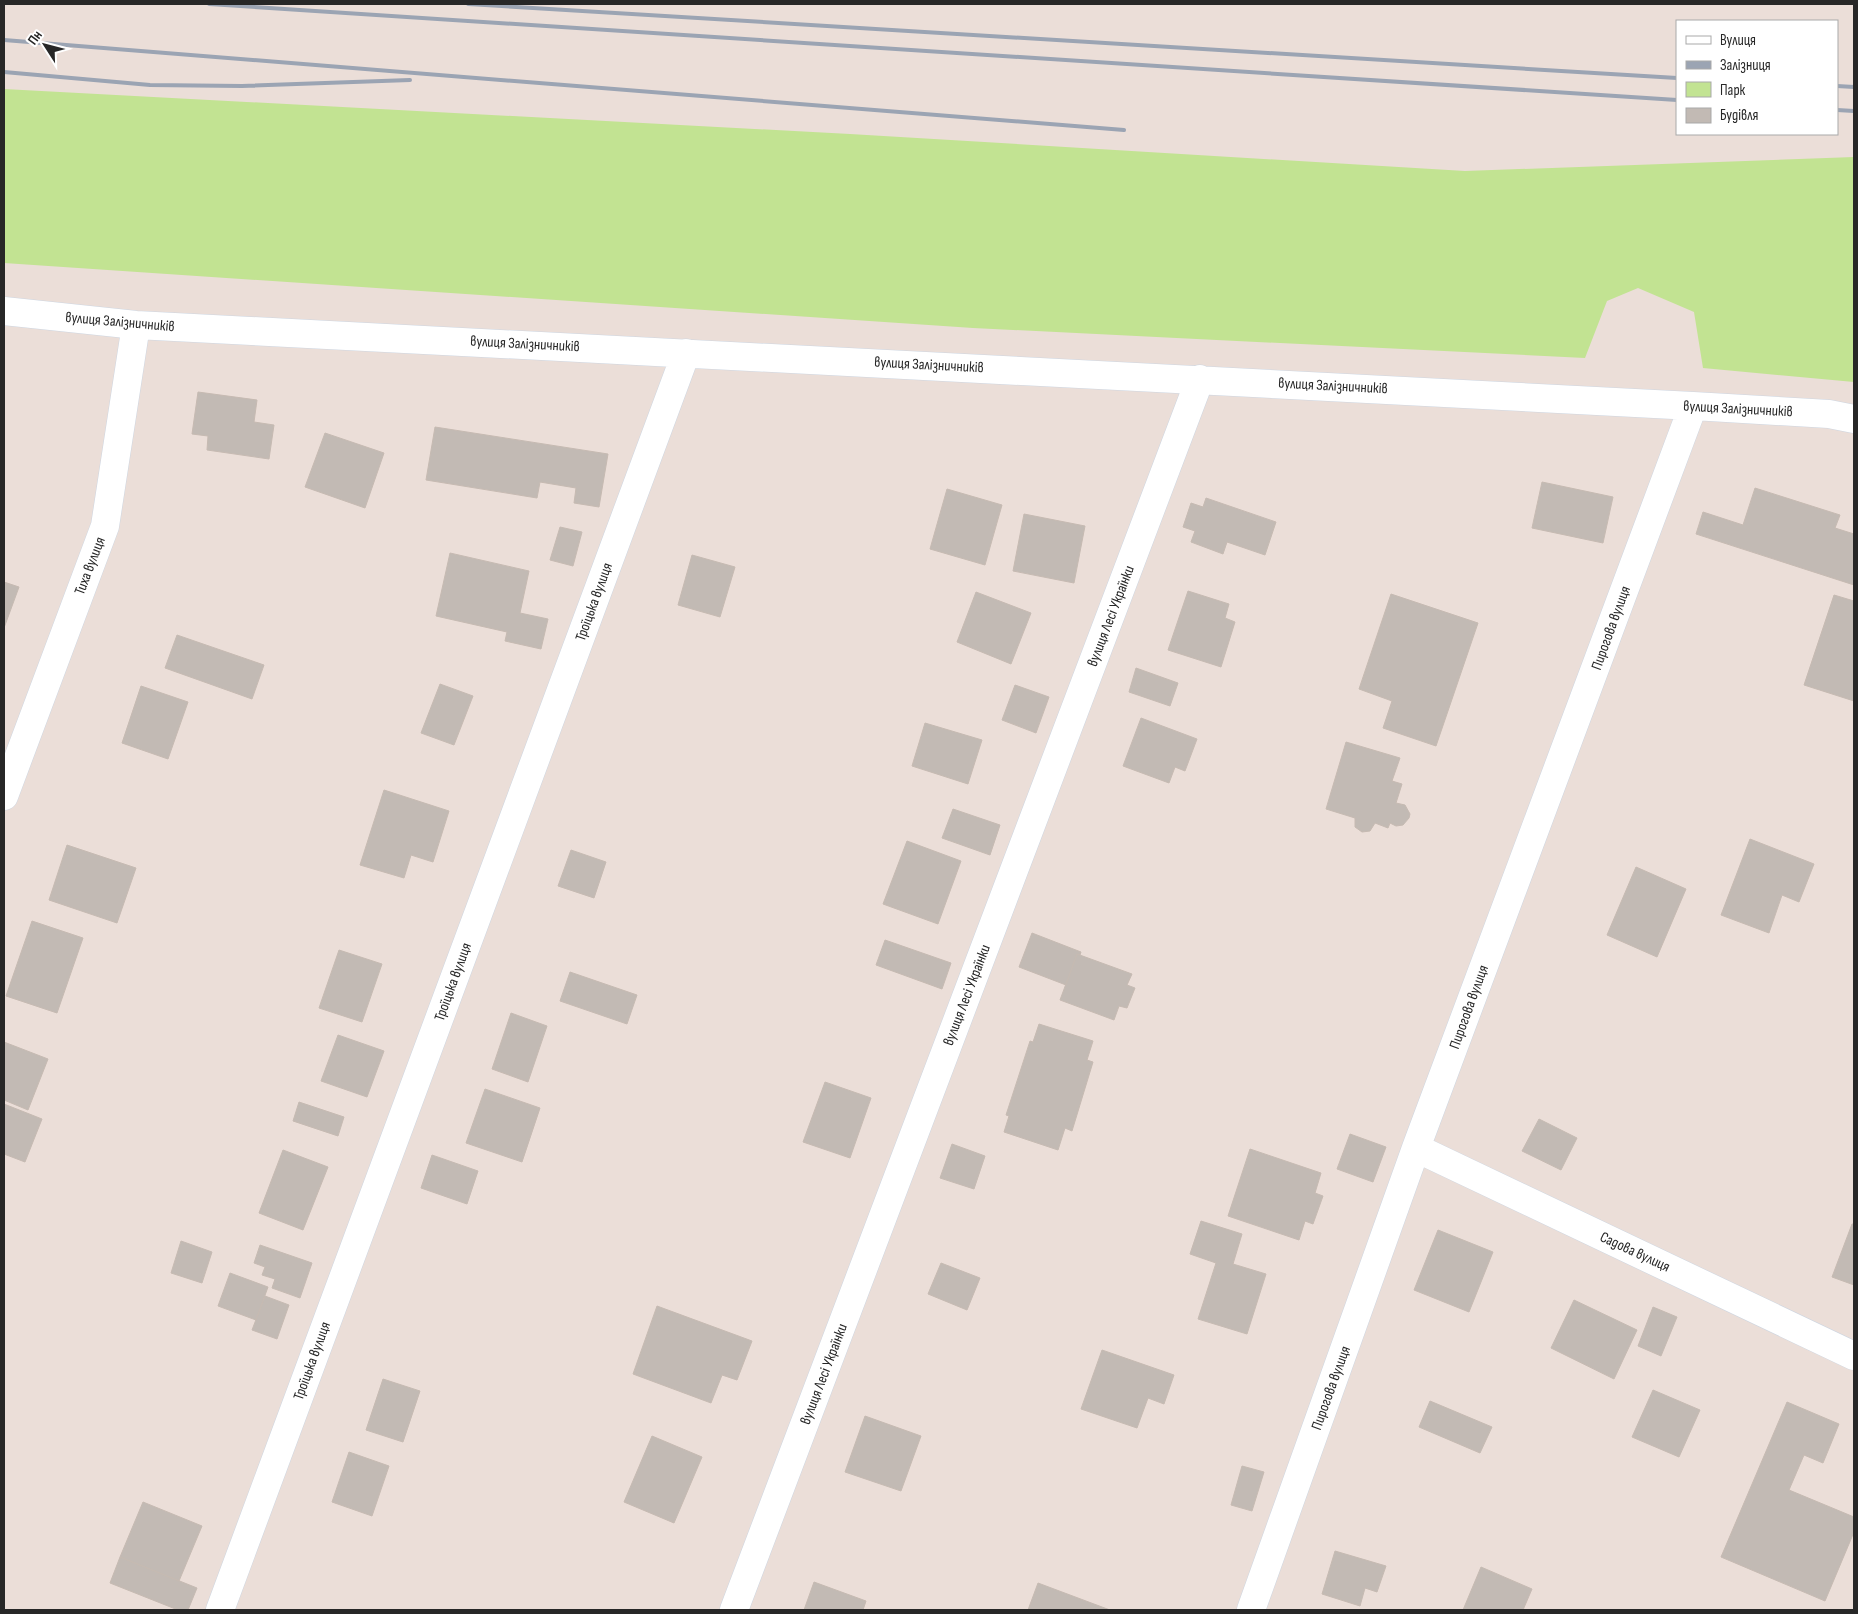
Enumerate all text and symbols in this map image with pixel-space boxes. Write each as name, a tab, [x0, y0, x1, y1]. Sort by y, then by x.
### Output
north arrow	[20, 20, 70, 70]
legend	[1676, 20, 1838, 135]
text: Пн	[24, 27, 46, 48]
text: Вулиця	[1720, 31, 1756, 50]
text: Залізниця	[1720, 56, 1771, 75]
text: Парк	[1720, 81, 1746, 100]
text: Будівля	[1720, 106, 1759, 125]
street label: вулиця Залізничників	[65, 308, 175, 336]
street label: вулиця Залізничників	[470, 332, 580, 356]
street label: вулиця Залізничників	[874, 353, 984, 377]
street label: вулиця Залізничників	[1278, 374, 1388, 398]
street label: вулиця Залізничників	[1683, 397, 1793, 421]
street label: Тиха вулиця	[70, 534, 110, 598]
street label: Троїцька вулиця	[571, 560, 617, 644]
street label: вулиця Лесі Українки	[1083, 563, 1139, 669]
street label: Пирогова вулиця	[1587, 583, 1635, 673]
street label: Троїцька вулиця	[430, 940, 476, 1024]
street label: вулиця Лесі Українки	[939, 942, 995, 1048]
street label: Пирогова вулиця	[1445, 962, 1493, 1052]
street label: Садова вулиця	[1597, 1227, 1673, 1277]
street label: Троїцька вулиця	[289, 1319, 335, 1403]
street label: вулиця Лесі Українки	[796, 1321, 852, 1427]
street label: Пирогова вулиця	[1307, 1343, 1355, 1433]

